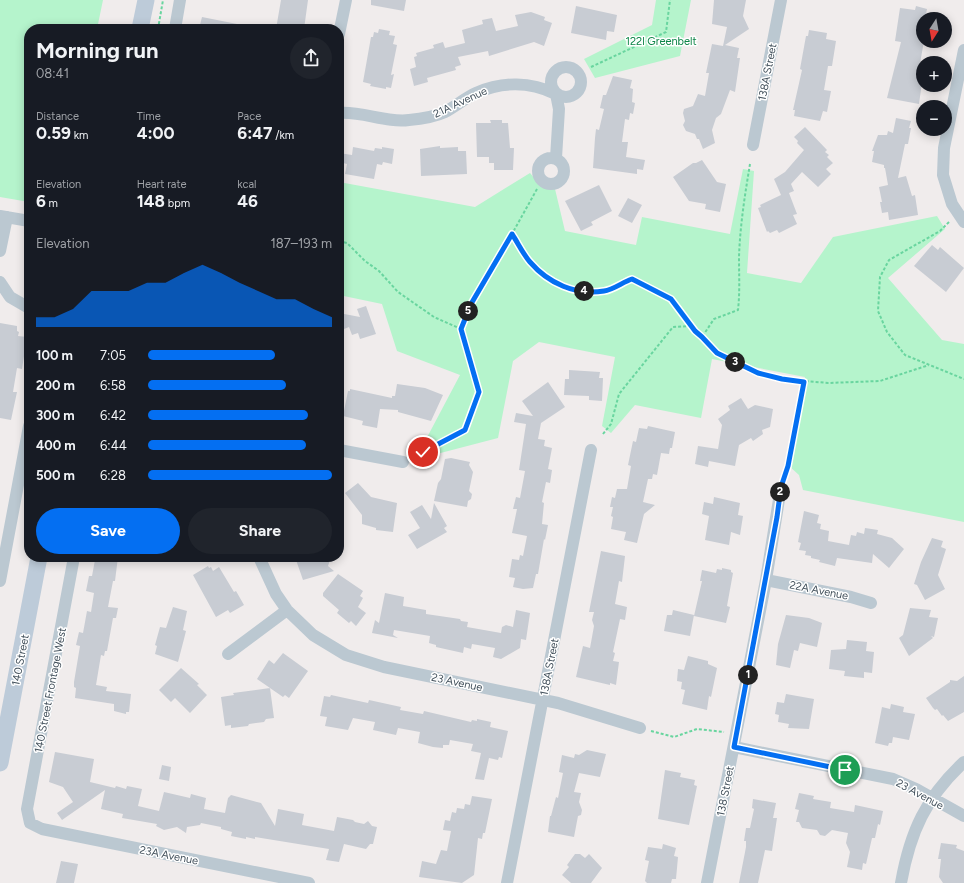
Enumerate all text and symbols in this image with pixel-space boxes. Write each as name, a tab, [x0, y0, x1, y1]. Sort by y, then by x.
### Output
north arrow	[916, 12, 952, 48]
map controls	[916, 12, 952, 136]
park label: 122l Greenbelt	[625, 35, 697, 48]
text: Morning run	[36, 37, 159, 64]
button: share	[290, 37, 332, 79]
street label: 138A Street	[756, 42, 779, 102]
button: +	[916, 56, 952, 92]
text: 08:41	[36, 66, 69, 81]
street label: 21A Avenue	[431, 84, 489, 121]
button: −	[916, 100, 952, 136]
text: Distance	[36, 110, 79, 123]
text: Time	[137, 110, 161, 123]
text: Pace	[237, 110, 261, 123]
text: 0.59	[36, 123, 71, 143]
text: 4:00	[137, 123, 175, 143]
text: 6:47	[237, 123, 273, 143]
text: km	[71, 129, 88, 142]
text: /km	[273, 129, 294, 142]
text: Elevation	[36, 178, 81, 191]
text: Heart rate	[137, 178, 187, 191]
text: kcal	[237, 178, 257, 191]
text: 6	[36, 191, 46, 211]
text: 148	[137, 191, 165, 211]
text: 46	[237, 191, 258, 211]
text: m	[46, 197, 58, 210]
text: bpm	[165, 197, 190, 210]
text: Elevation	[36, 236, 89, 251]
text: 187–193 m	[270, 236, 332, 251]
pin: 4	[574, 281, 594, 301]
text: 4	[581, 284, 587, 297]
pin: 5	[458, 301, 478, 321]
text: 5	[465, 304, 471, 317]
text: 100 m	[36, 348, 73, 363]
text: 7:05	[100, 348, 126, 363]
pin: 3	[725, 352, 745, 372]
text: 3	[732, 355, 738, 368]
text: 200 m	[36, 378, 75, 393]
text: 6:58	[100, 378, 126, 393]
text: 300 m	[36, 408, 75, 423]
text: 6:42	[100, 408, 126, 423]
pin	[406, 435, 440, 469]
text: 400 m	[36, 438, 76, 453]
text: 6:44	[100, 438, 127, 453]
icon: check	[412, 441, 434, 463]
text: 500 m	[36, 468, 75, 483]
text: 6:28	[100, 468, 126, 483]
pin: 2	[770, 482, 790, 502]
text: 2	[777, 485, 783, 498]
button: Save	[36, 508, 180, 554]
button: Share	[188, 508, 332, 554]
street label: 22A Avenue	[788, 578, 849, 603]
street label: 140 Street Frontage West	[32, 626, 69, 754]
street label: 140 Street	[9, 633, 32, 687]
street label: 138A Street	[538, 637, 561, 697]
pin: 1	[738, 665, 758, 685]
text: 1	[746, 668, 750, 681]
street label: 23 Avenue	[430, 671, 484, 694]
pin	[828, 753, 862, 787]
icon: arrive	[834, 759, 856, 781]
street label: 138 Street	[714, 765, 737, 817]
street label: 23 Avenue	[894, 776, 946, 812]
street label: 23A Avenue	[138, 843, 199, 868]

